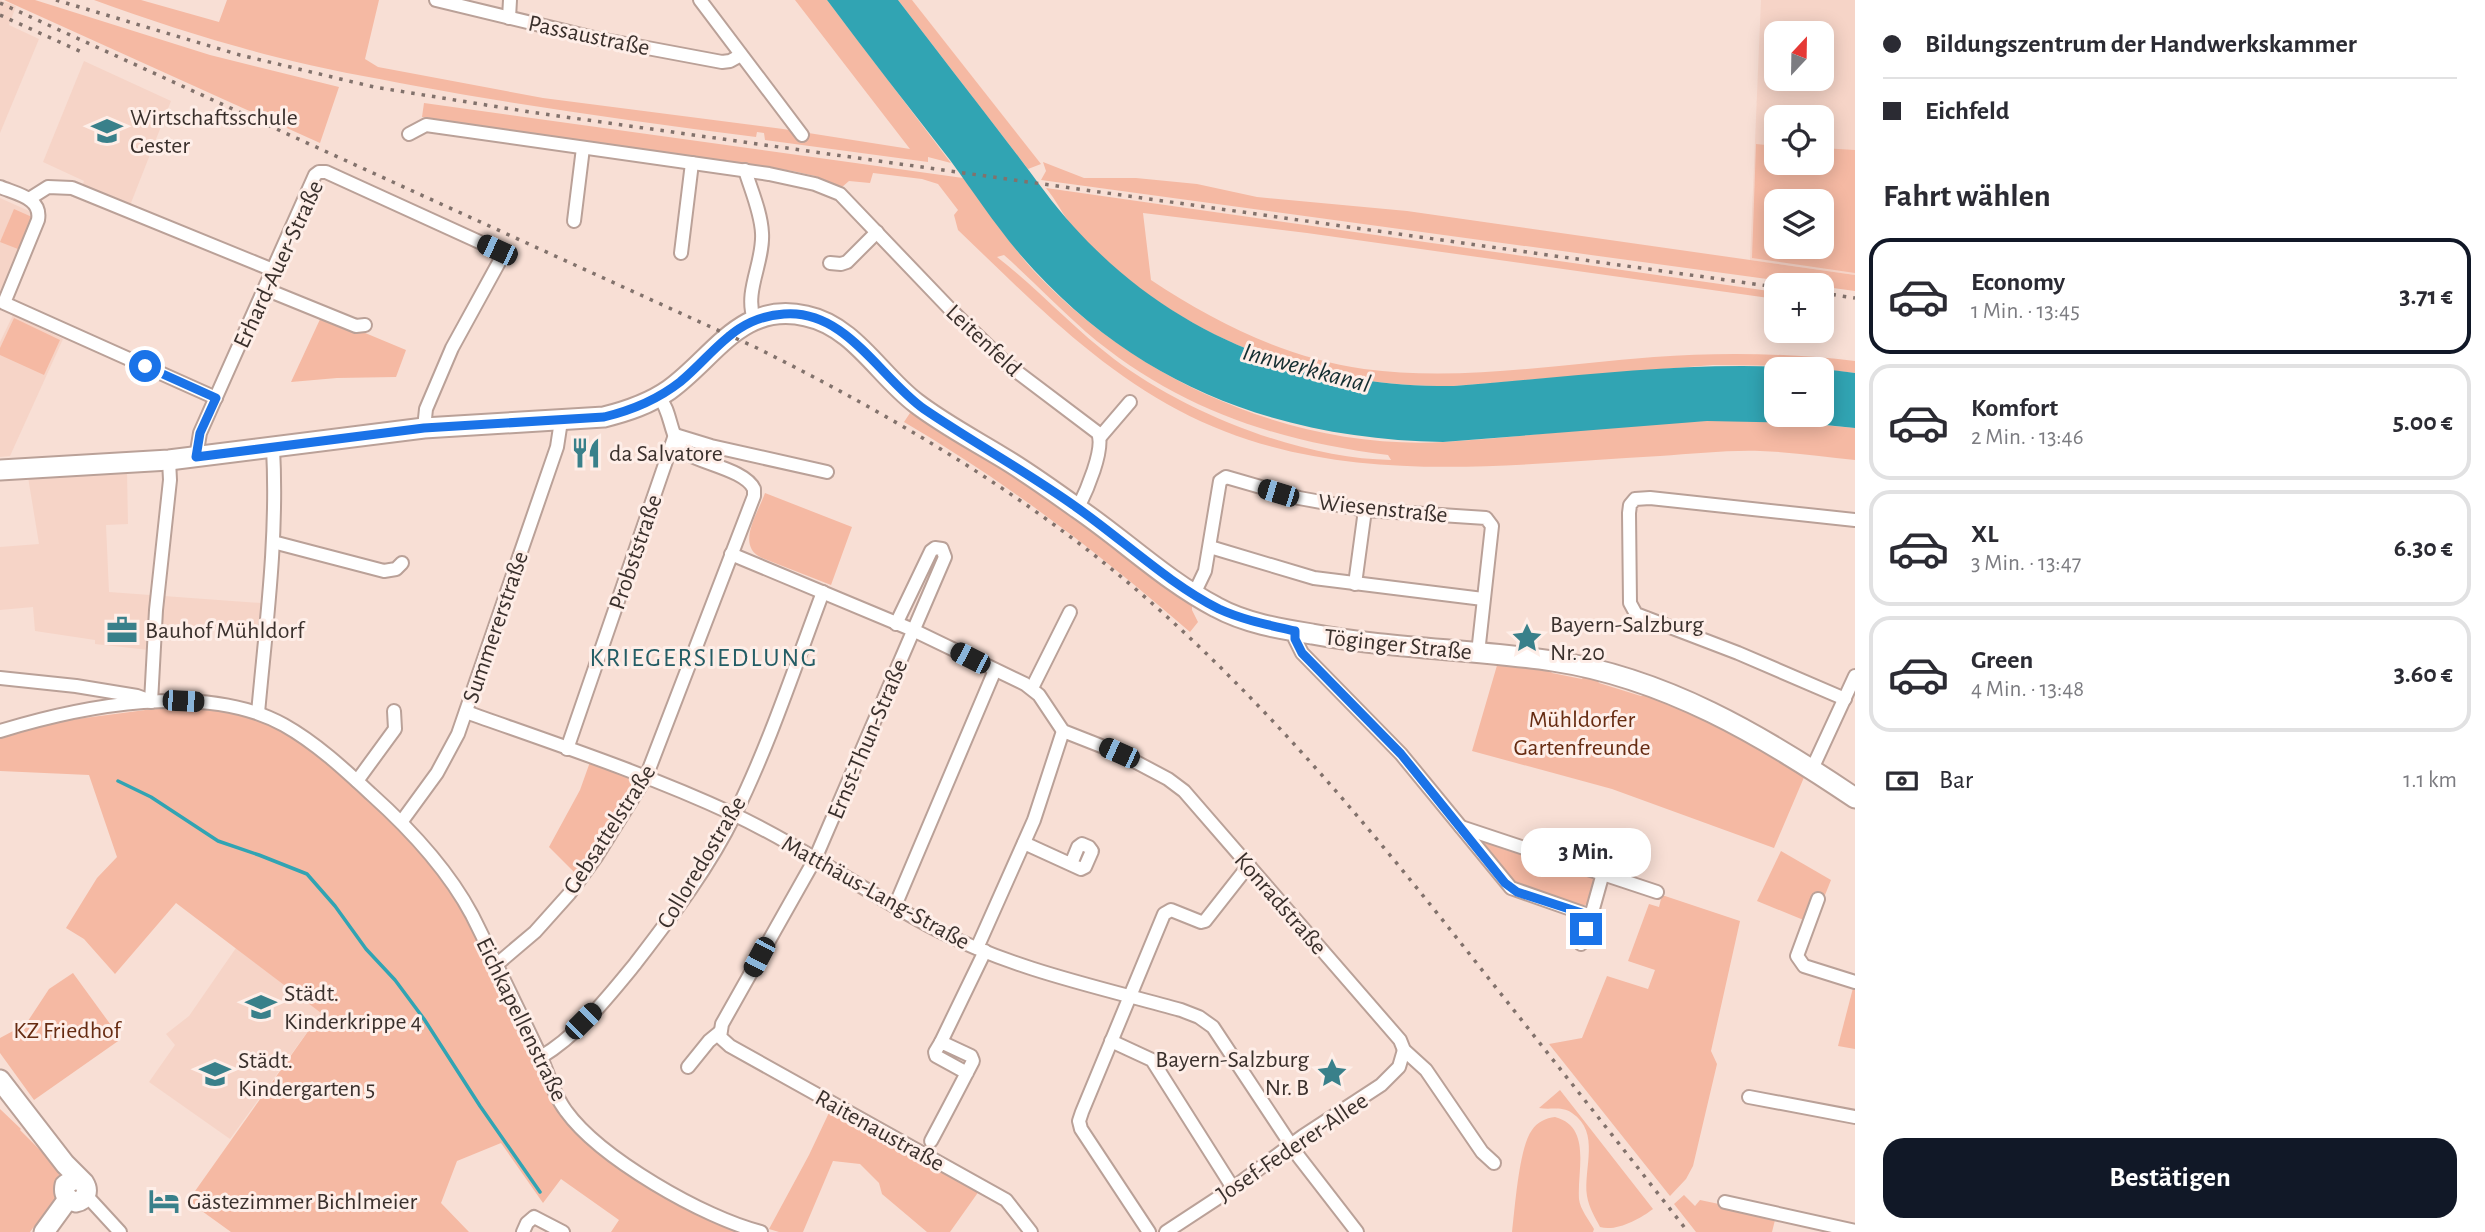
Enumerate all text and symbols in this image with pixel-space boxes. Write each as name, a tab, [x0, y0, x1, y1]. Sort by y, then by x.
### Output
street label: Passaustraße	[526, 11, 652, 61]
north arrow	[1764, 21, 1834, 91]
map controls	[1764, 21, 1834, 427]
text: Bildungszentrum der Handwerkskammer	[1925, 31, 2357, 57]
text: Eichfeld	[1925, 98, 2010, 124]
button: locate	[1764, 105, 1834, 175]
place label: Wirtschaftsschule Gester	[130, 106, 298, 158]
school or university icon: Wirtschaftsschule Gester	[90, 114, 124, 148]
street label: Erhard-Auer-Straße	[230, 177, 328, 352]
text: Fahrt wählen	[1883, 180, 2051, 212]
button: layers	[1764, 189, 1834, 259]
car	[474, 232, 521, 268]
icon: car	[1887, 265, 1950, 328]
text: Economy	[1971, 269, 2065, 295]
button: +	[1764, 273, 1834, 343]
text: 3.71 €	[2399, 283, 2453, 309]
street label: Leitenfeld	[941, 300, 1026, 381]
text: 1 Min. · 13:45	[1971, 300, 2080, 323]
water label: Innwerkkanal	[1240, 338, 1373, 398]
route start	[129, 350, 161, 382]
button: −	[1764, 357, 1834, 427]
icon: car	[1887, 391, 1950, 454]
text: Komfort	[1971, 395, 2058, 421]
text: 5.00 €	[2393, 409, 2453, 435]
text: 2 Min. · 13:46	[1971, 426, 2084, 449]
restaurant icon: da Salvatore	[569, 436, 603, 470]
place label: da Salvatore	[609, 442, 723, 466]
car	[1255, 477, 1302, 509]
street label: Wiesenstraße	[1317, 490, 1449, 528]
street label: Probststraße	[605, 492, 667, 613]
icon: car	[1887, 517, 1950, 580]
text: XL	[1971, 521, 1998, 547]
text: 6.30 €	[2394, 535, 2453, 561]
street label: Summererstraße	[459, 548, 533, 706]
text: 3 Min. · 13:47	[1971, 552, 2081, 575]
office icon: Bauhof Mühldorf	[105, 613, 139, 647]
place label: Bayern-Salzburg Nr. 20	[1550, 613, 1704, 665]
place label: Bauhof Mühldorf	[145, 619, 306, 643]
place icon: Bayern-Salzburg Nr. 20	[1510, 621, 1544, 655]
street label: Töginger Straße	[1323, 625, 1473, 665]
car	[947, 639, 994, 677]
icon: car	[1887, 643, 1950, 706]
district label: KRIEGERSIEDLUNG	[590, 645, 818, 671]
text: Green	[1971, 647, 2033, 673]
street label: Ernst-Thun-Straße	[823, 656, 912, 823]
text: 3.60 €	[2394, 661, 2453, 687]
text: 4 Min. · 13:48	[1971, 678, 2084, 701]
car	[162, 689, 205, 713]
park label: Mühldorfer Gartenfreunde	[1513, 708, 1651, 760]
car	[1096, 735, 1143, 771]
street label: Gebsattelstraße	[559, 761, 660, 898]
icon: cash	[1883, 762, 1921, 800]
text: Bar	[1939, 767, 1973, 793]
text: 1.1 km	[2403, 769, 2457, 792]
street label: Colloredostraße	[653, 792, 751, 933]
callout: 3 Min.	[1521, 828, 1651, 876]
street label: Matthäus-Lang-Straße	[778, 831, 973, 954]
text: 3 Min.	[1558, 841, 1614, 864]
street label: Konradstraße	[1230, 848, 1331, 959]
route end	[1570, 913, 1602, 945]
street label: Eichkapellenstraße	[471, 934, 571, 1105]
car	[740, 934, 779, 980]
place label: Städt. Kinderkrippe 4	[284, 982, 422, 1034]
school or university icon: Städt. Kinderkrippe 4	[244, 990, 278, 1024]
car	[561, 999, 606, 1043]
park label: KZ Friedhof	[13, 1019, 122, 1043]
place label: Bayern-Salzburg Nr. B	[1155, 1048, 1309, 1100]
place label: Städt. Kindergarten 5	[238, 1049, 375, 1101]
place icon: Bayern-Salzburg Nr. B	[1315, 1056, 1349, 1090]
school or university icon: Städt. Kindergarten 5	[198, 1057, 232, 1091]
street label: Raitenaustraße	[811, 1086, 948, 1176]
street label: Josef-Federer-Allee	[1213, 1089, 1372, 1207]
button: Bestätigen	[1883, 1138, 2457, 1218]
hotel icon: Gästezimmer Bichlmeier	[147, 1184, 181, 1218]
place label: Gästezimmer Bichlmeier	[187, 1190, 418, 1214]

